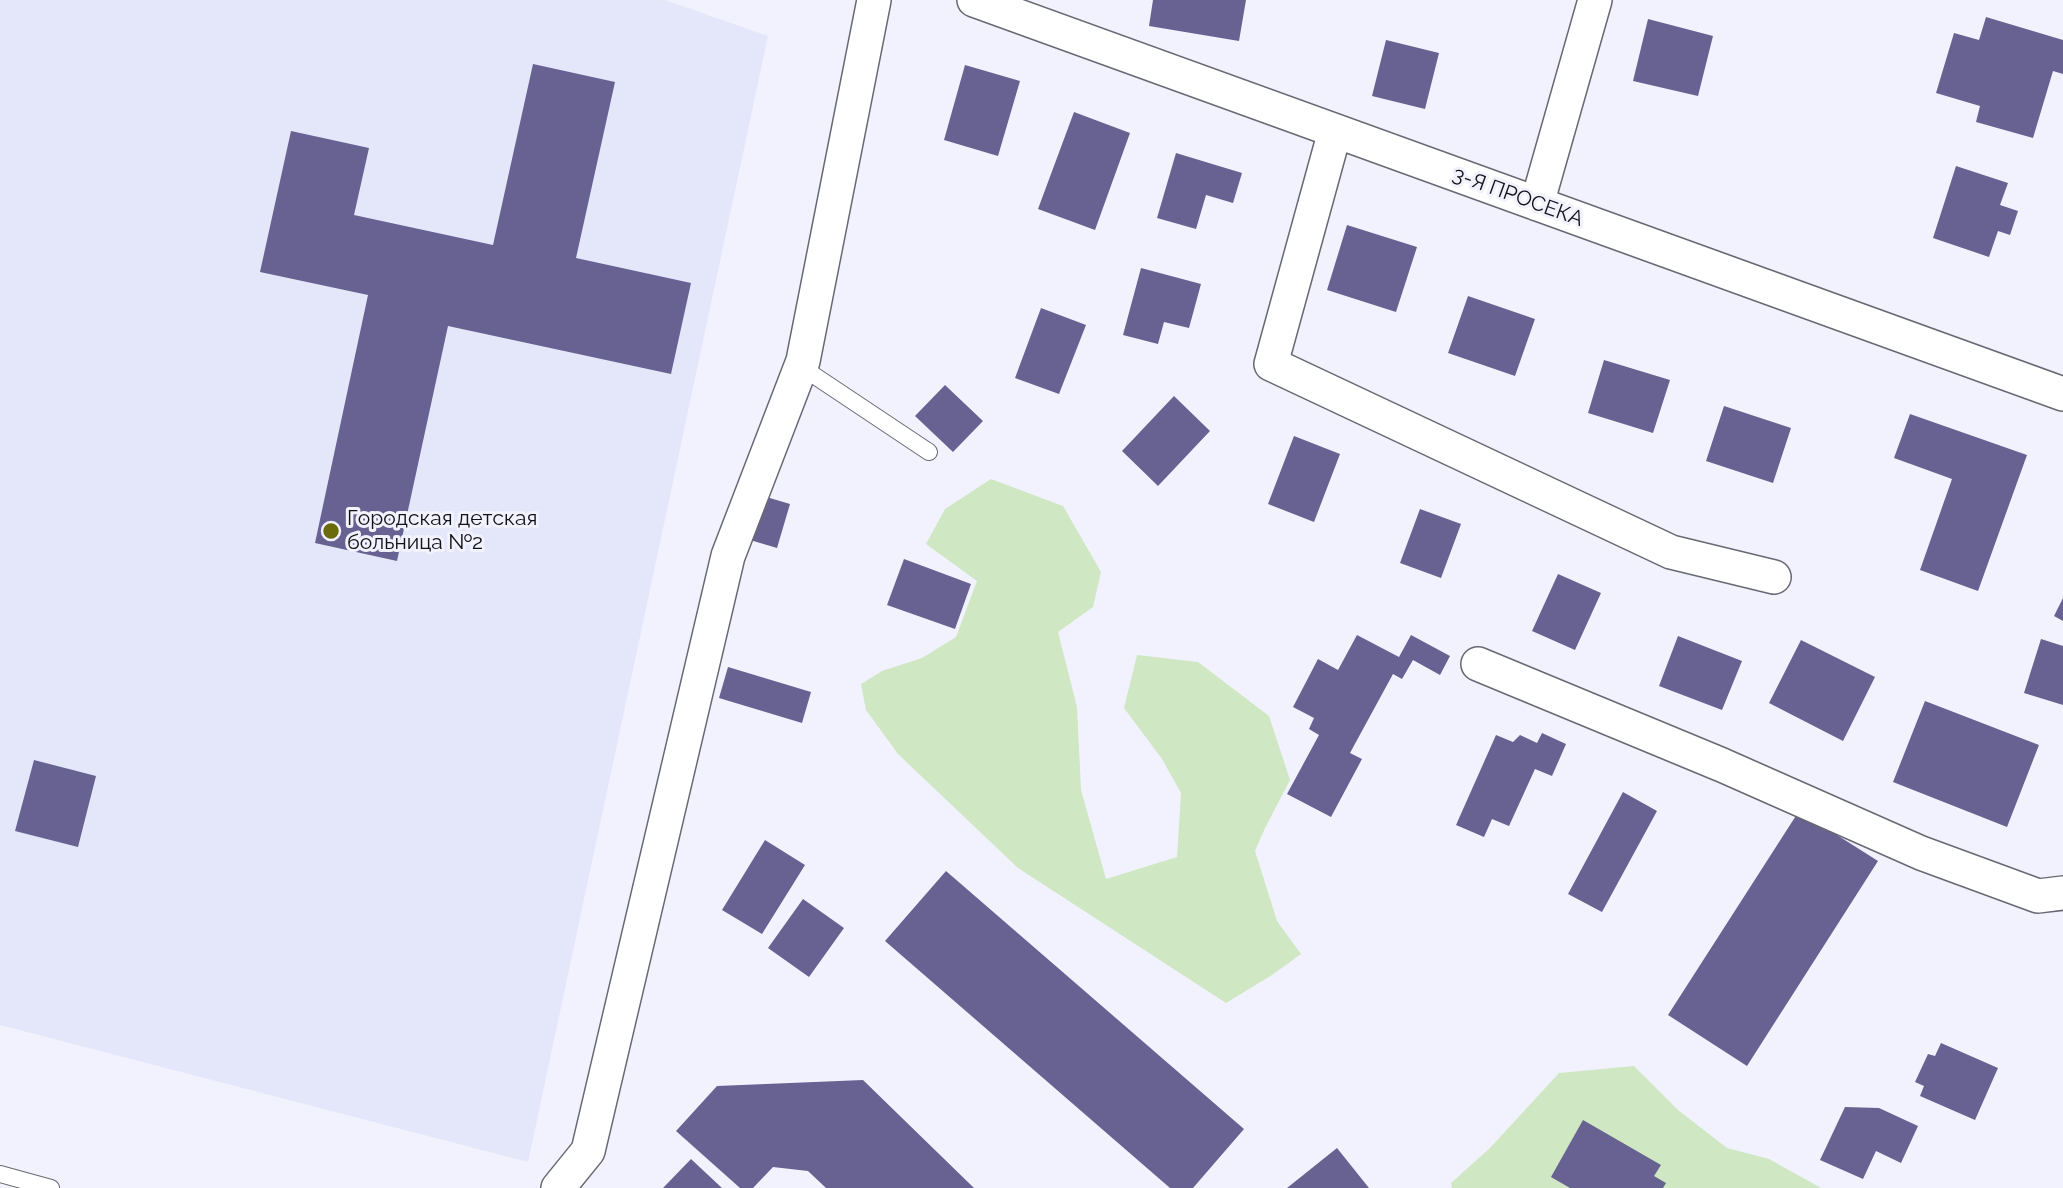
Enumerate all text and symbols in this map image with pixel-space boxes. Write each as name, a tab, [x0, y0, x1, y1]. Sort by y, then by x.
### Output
street label: 3-Я ПРОСЕКА	[1449, 162, 1587, 232]
place label: Городская детская больница №2	[347, 506, 537, 556]
marker: Городская детская больница №2	[321, 521, 341, 541]

